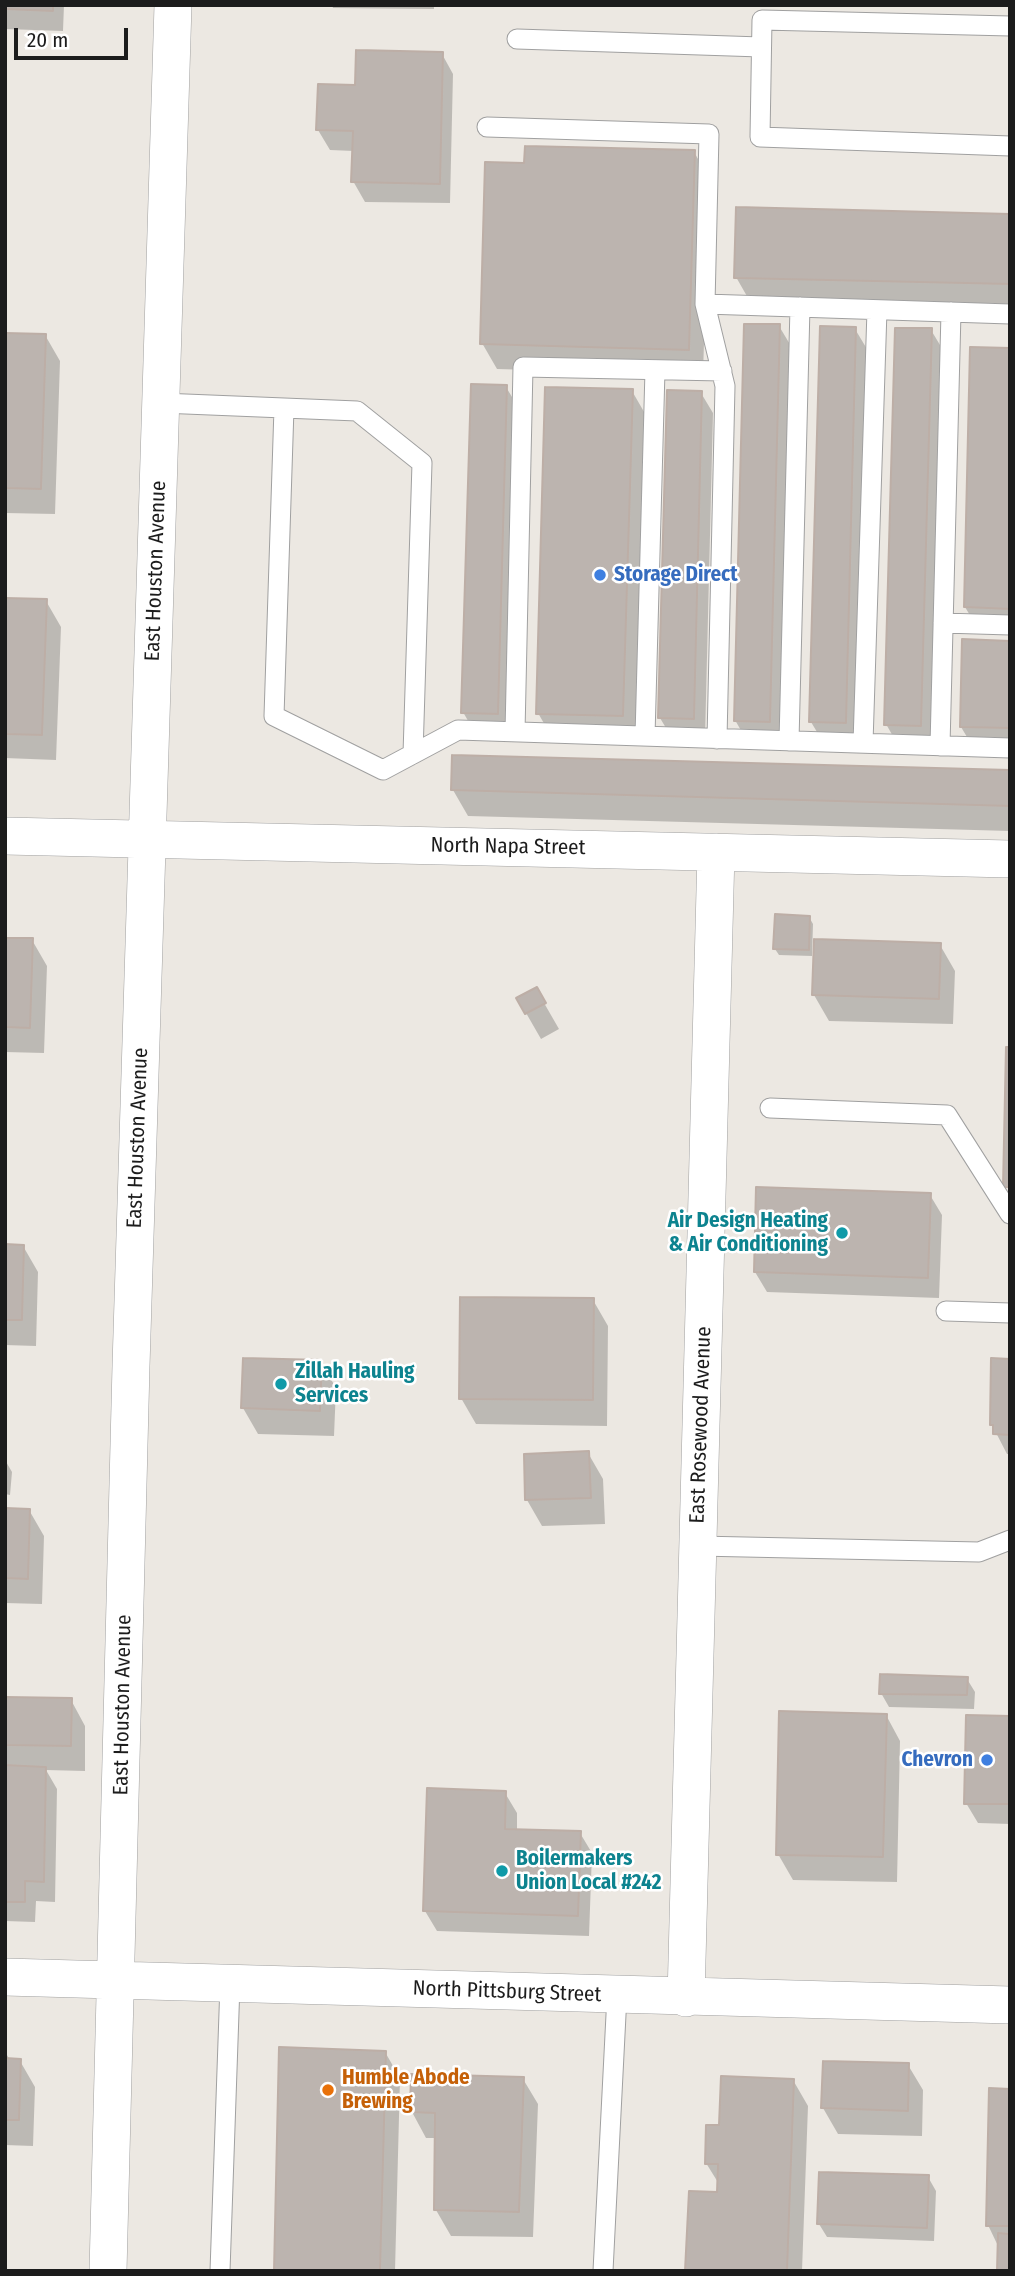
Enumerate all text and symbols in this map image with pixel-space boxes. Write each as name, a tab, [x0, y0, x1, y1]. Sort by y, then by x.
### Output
scale bar	[18, 14, 131, 58]
text: 20 m	[27, 27, 68, 53]
street label: East Houston Avenue	[140, 480, 172, 662]
place label: Storage Direct	[614, 562, 738, 588]
marker: Storage Direct	[592, 567, 608, 583]
street label: North Napa Street	[430, 833, 586, 861]
street label: East Houston Avenue	[122, 1047, 154, 1229]
place label: Air Design Heating & Air Conditioning	[668, 1208, 828, 1258]
marker: Air Design Heating & Air Conditioning	[834, 1225, 850, 1241]
street label: East Rosewood Avenue	[685, 1326, 717, 1524]
place label: Zillah Hauling Services	[295, 1359, 415, 1409]
marker: Zillah Hauling Services	[273, 1376, 289, 1392]
street label: East Houston Avenue	[109, 1614, 137, 1796]
place label: Chevron	[902, 1747, 973, 1773]
marker: Chevron	[979, 1752, 995, 1768]
place label: Boilermakers Union Local #242	[516, 1846, 661, 1896]
marker: Boilermakers Union Local #242	[494, 1863, 510, 1879]
street label: North Pittsburg Street	[412, 1976, 602, 2008]
place label: Humble Abode Brewing	[342, 2065, 470, 2115]
marker: Humble Abode Brewing	[320, 2082, 336, 2098]

